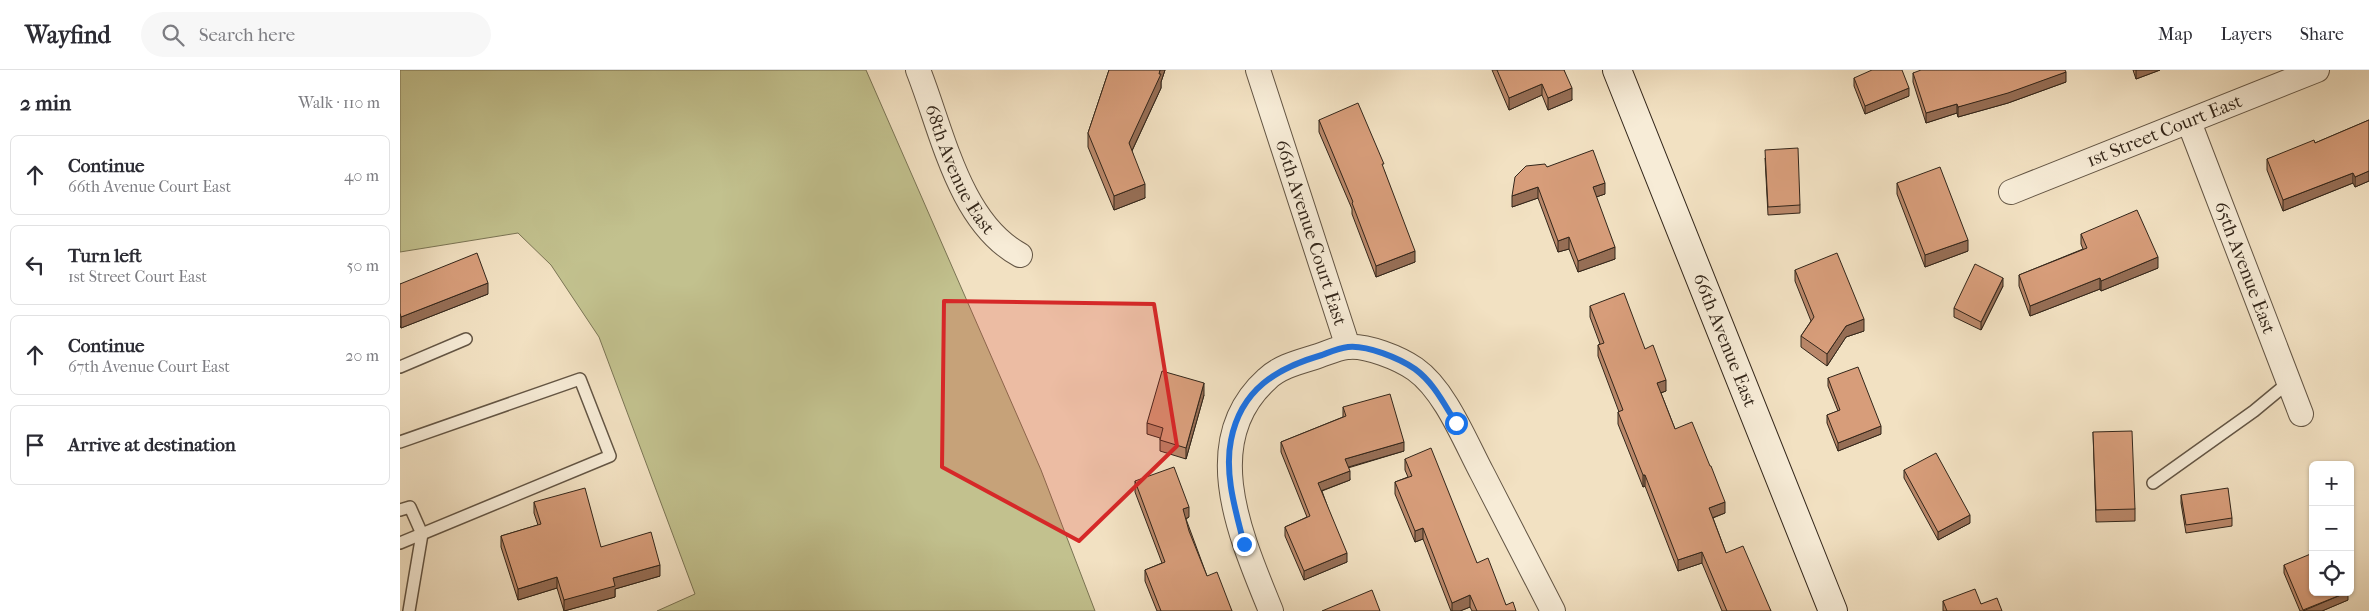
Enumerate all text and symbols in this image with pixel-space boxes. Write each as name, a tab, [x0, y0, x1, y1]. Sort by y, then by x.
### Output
search box	[141, 12, 491, 57]
text: Wayfind	[25, 21, 111, 49]
icon: search	[159, 21, 187, 49]
text: Search here	[199, 24, 295, 46]
text: Map	[2158, 24, 2192, 45]
text: Layers	[2220, 24, 2272, 45]
text: Share	[2300, 24, 2344, 45]
street label: 1st Street Court East	[2083, 90, 2245, 172]
text: 2 min	[20, 91, 71, 115]
text: Walk · 110 m	[298, 93, 380, 112]
street label: 68th Avenue East	[920, 102, 999, 239]
street label: 66th Avenue Court East	[1270, 137, 1351, 328]
text: Continue	[68, 155, 144, 177]
icon: ahead	[21, 161, 49, 189]
text: 40 m	[344, 166, 379, 185]
text: 66th Avenue Court East	[68, 177, 231, 196]
street label: 65th Avenue East	[2210, 198, 2280, 337]
text: Turn left	[68, 245, 142, 267]
icon: left	[21, 251, 49, 279]
text: 50 m	[347, 256, 379, 275]
text: 1st Street Court East	[68, 267, 207, 286]
street label: 66th Avenue East	[1688, 270, 1761, 410]
text: Continue	[68, 335, 144, 357]
icon: ahead	[21, 341, 49, 369]
text: 20 m	[345, 346, 379, 365]
text: 67th Avenue Court East	[68, 357, 230, 376]
route start	[1445, 412, 1468, 435]
icon: arrive	[21, 431, 49, 459]
text: Arrive at destination	[68, 434, 236, 456]
map controls	[2309, 461, 2354, 596]
button: +	[2309, 461, 2354, 506]
button: −	[2309, 506, 2354, 551]
route end	[1233, 533, 1256, 556]
button: locate	[2309, 551, 2354, 596]

